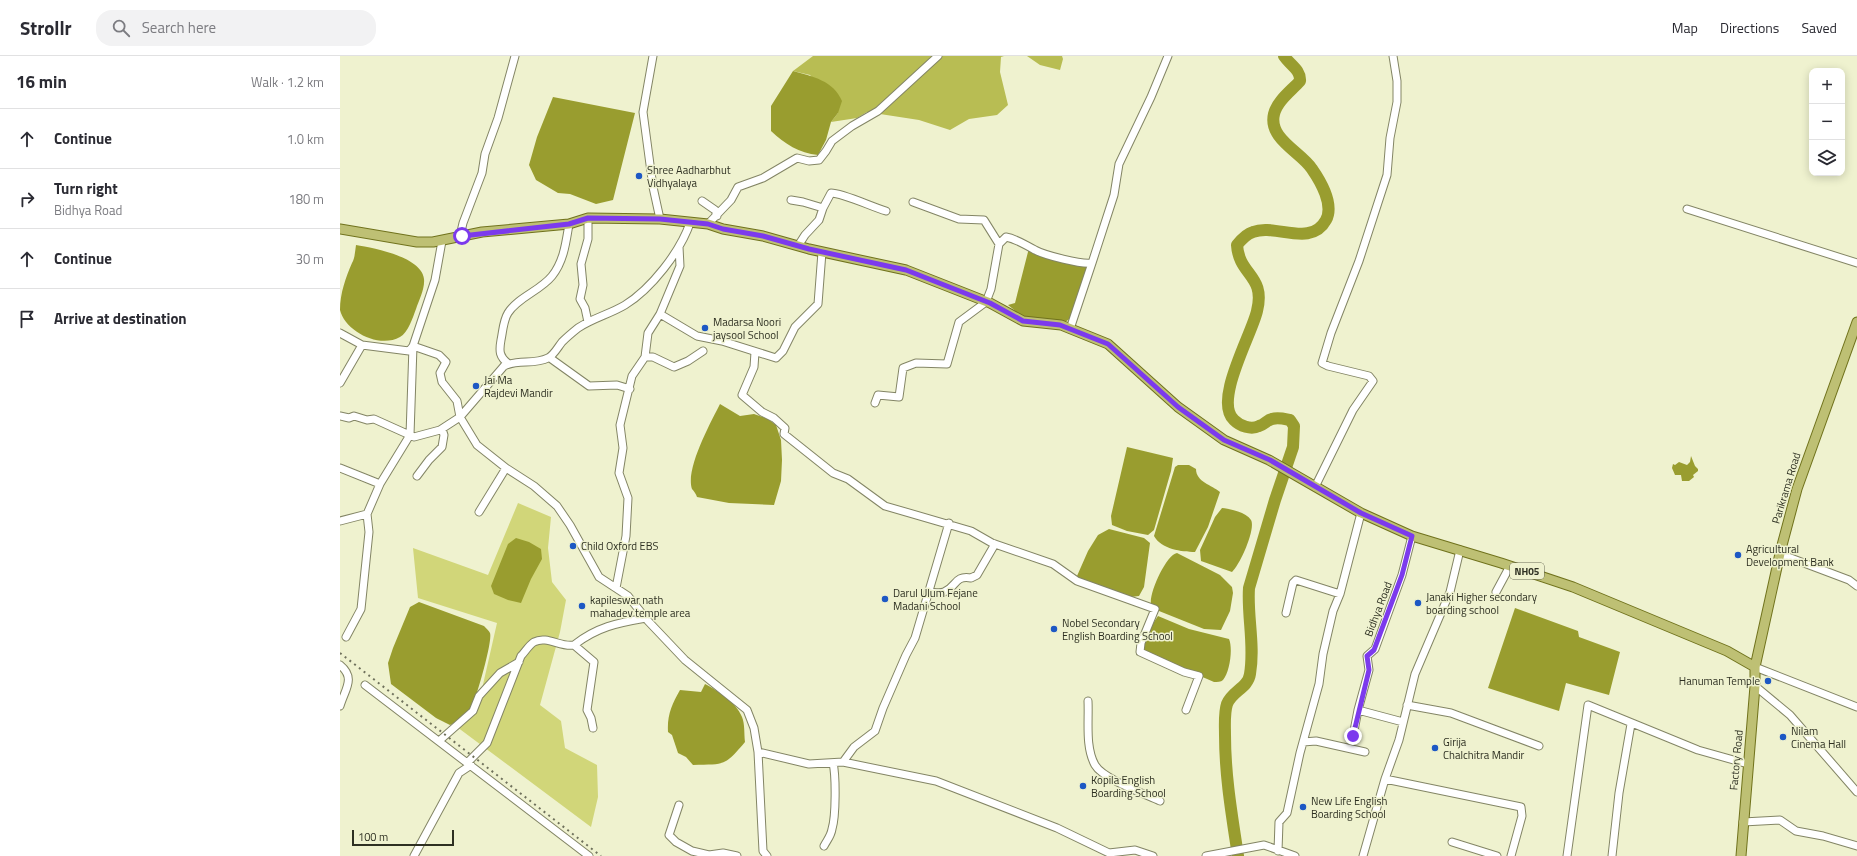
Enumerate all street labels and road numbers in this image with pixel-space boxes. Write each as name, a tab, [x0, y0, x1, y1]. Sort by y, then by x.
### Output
street label: Parikrama Road	[1768, 450, 1804, 526]
road number: NH05	[1510, 563, 1544, 579]
street label: Bidhya Road	[1360, 579, 1396, 639]
street label: Factory Road	[1725, 729, 1747, 791]

